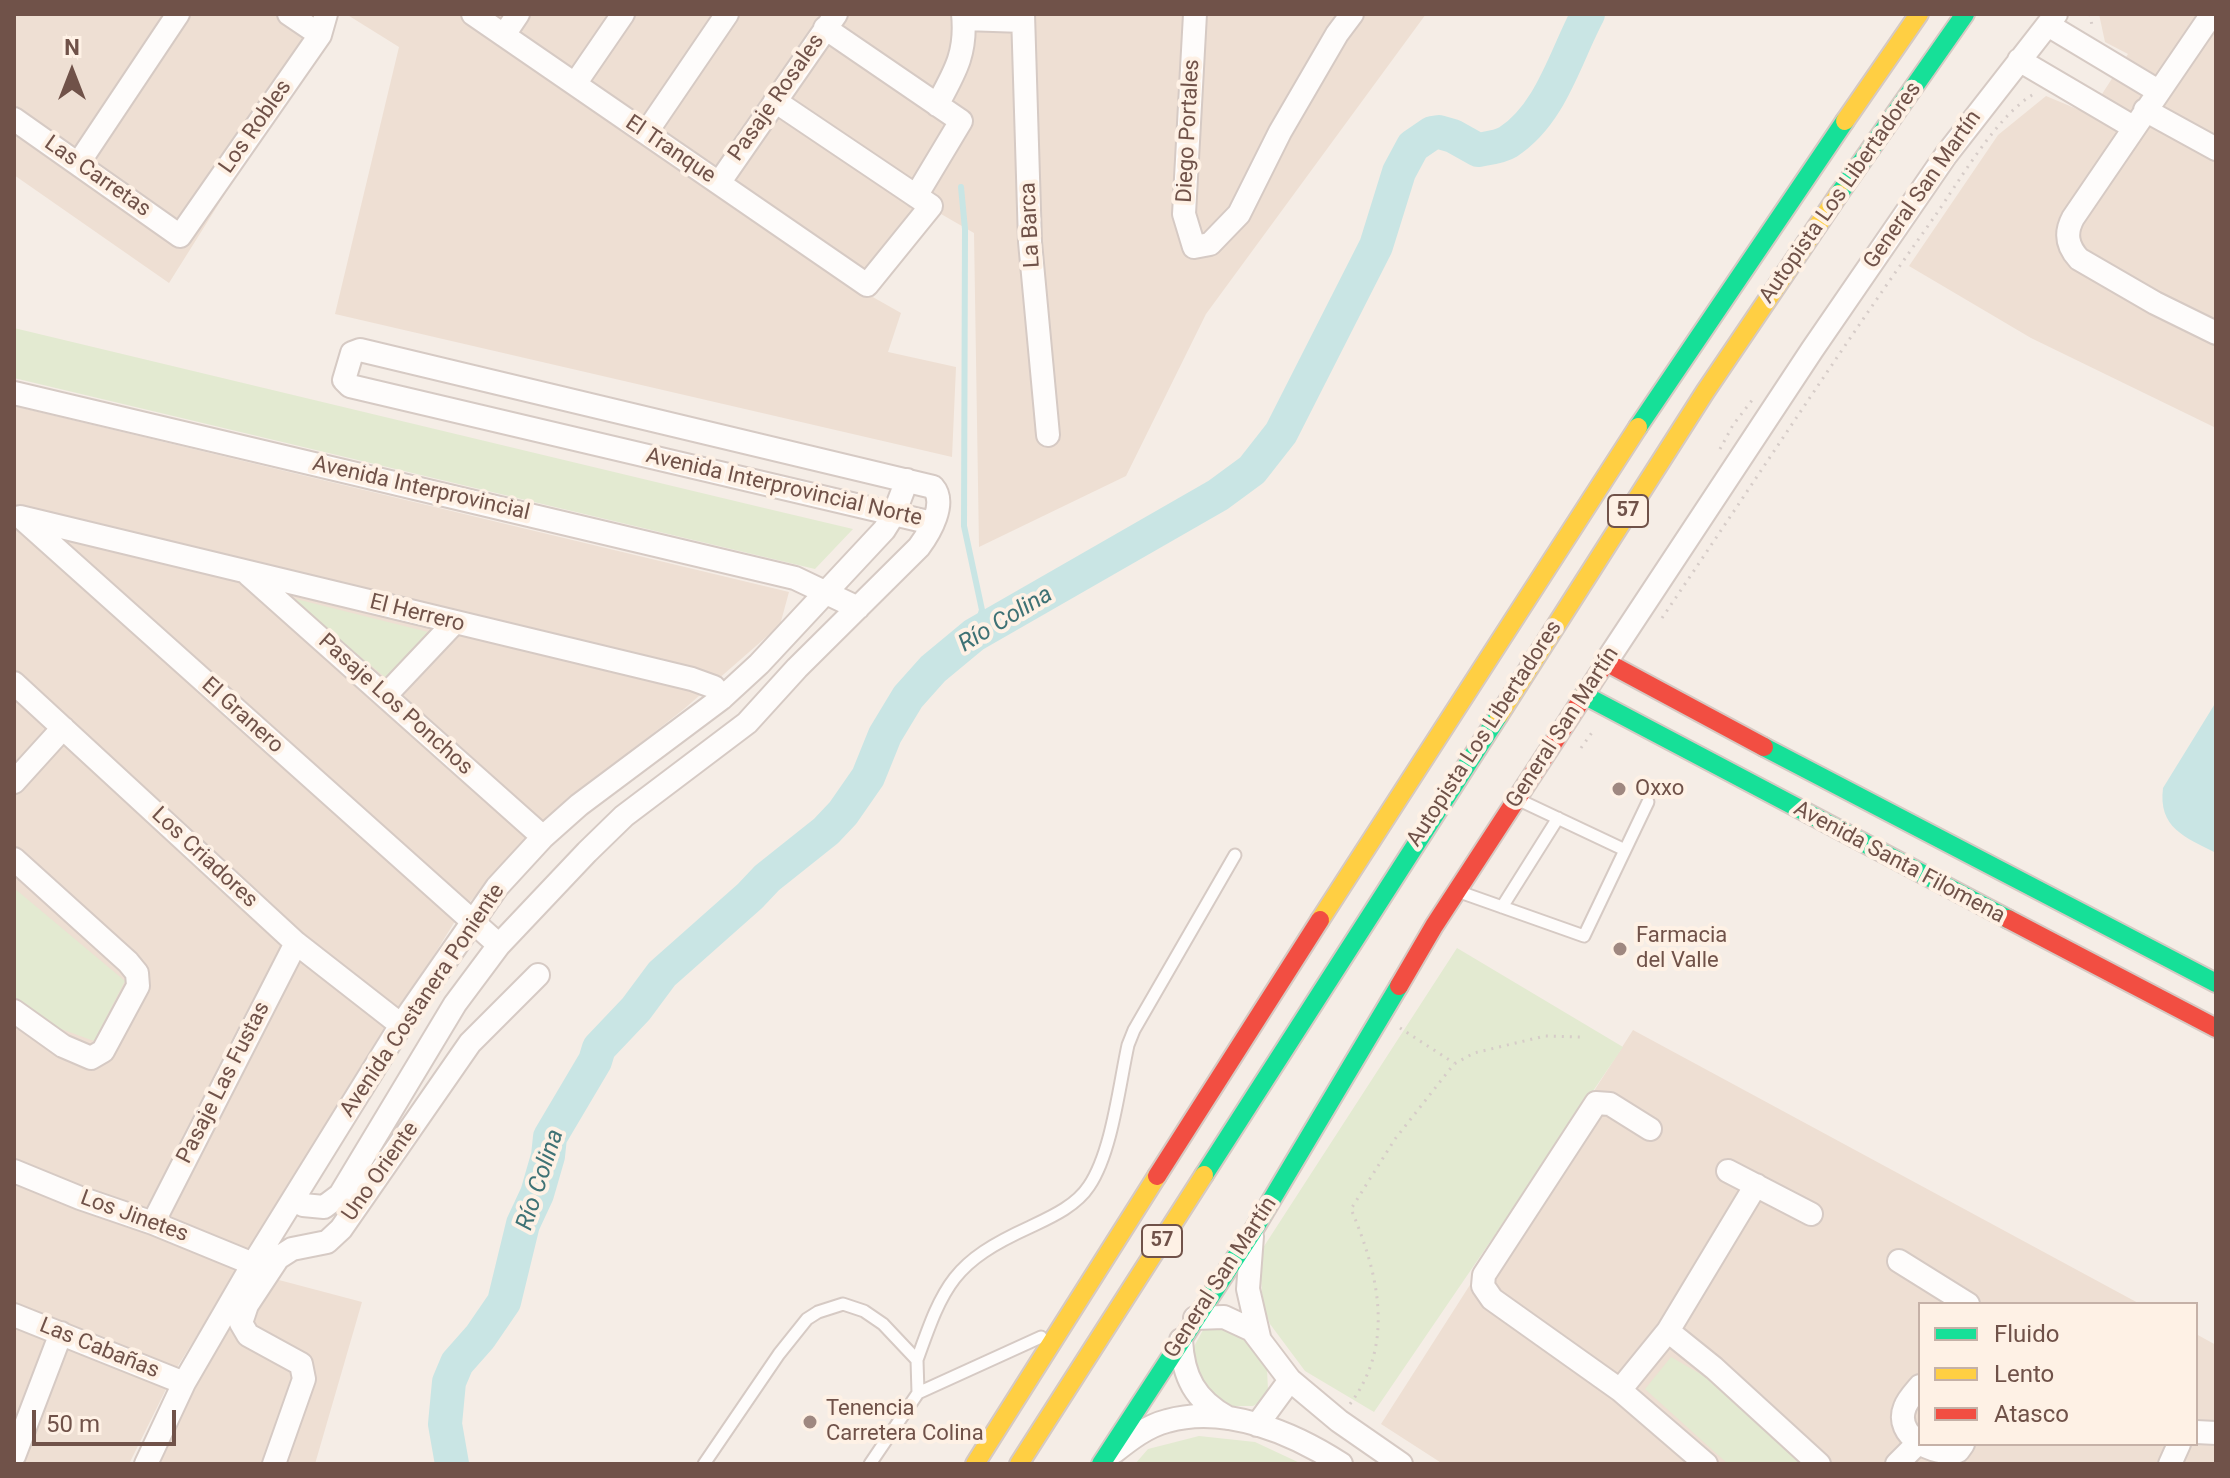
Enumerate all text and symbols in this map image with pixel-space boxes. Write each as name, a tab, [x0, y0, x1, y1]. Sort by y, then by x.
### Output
street label: Pasaje Rosales	[723, 29, 831, 167]
north arrow	[32, 32, 112, 112]
text: N	[64, 35, 80, 60]
street label: Diego Portales	[1172, 59, 1206, 203]
street label: Los Robles	[214, 75, 298, 179]
street label: Autopista Los Libertadores	[1754, 77, 1928, 309]
street label: General San Martín	[1859, 106, 1987, 274]
street label: El Tranque	[620, 110, 720, 190]
street label: Las Carretas	[39, 131, 155, 223]
street label: La Barca	[1016, 182, 1046, 268]
street label: Avenida Interprovincial Norte	[643, 443, 925, 533]
street label: Avenida Interprovincial	[310, 451, 532, 527]
road number: 57	[1608, 495, 1648, 527]
water label: Río Colina	[954, 581, 1058, 659]
street label: El Herrero	[367, 589, 467, 639]
street label: Autopista Los Libertadores	[1402, 616, 1568, 852]
street label: Pasaje Los Ponchos	[312, 629, 478, 781]
street label: General San Martín	[1501, 642, 1625, 814]
street label: El Granero	[196, 672, 288, 760]
place label: Oxxo	[1635, 776, 1684, 802]
marker: Oxxo	[1610, 780, 1628, 798]
street label: Avenida Santa Filomena	[1789, 796, 2009, 930]
street label: Los Criadores	[145, 802, 263, 914]
street label: Avenida Costanera Poniente	[335, 879, 511, 1123]
place label: Farmacia del Valle	[1636, 923, 1727, 974]
marker: Farmacia del Valle	[1611, 940, 1629, 958]
street label: Pasaje Las Fustas	[172, 998, 276, 1168]
street label: Uno Oriente	[337, 1117, 425, 1227]
water label: Río Colina	[511, 1126, 571, 1234]
street label: Los Jinetes	[77, 1185, 191, 1249]
street label: General San Martín	[1159, 1192, 1283, 1364]
road number: 57	[1142, 1225, 1182, 1257]
legend	[1918, 1302, 2198, 1446]
street label: Las Cabañas	[35, 1313, 163, 1385]
text: Fluido	[1994, 1320, 2059, 1348]
text: Lento	[1994, 1360, 2054, 1388]
scale bar	[36, 1394, 180, 1444]
place label: Tenencia Carretera Colina	[826, 1396, 984, 1448]
text: Atasco	[1994, 1400, 2069, 1428]
text: 50 m	[46, 1410, 100, 1438]
marker: Tenencia Carretera Colina	[801, 1413, 819, 1431]

